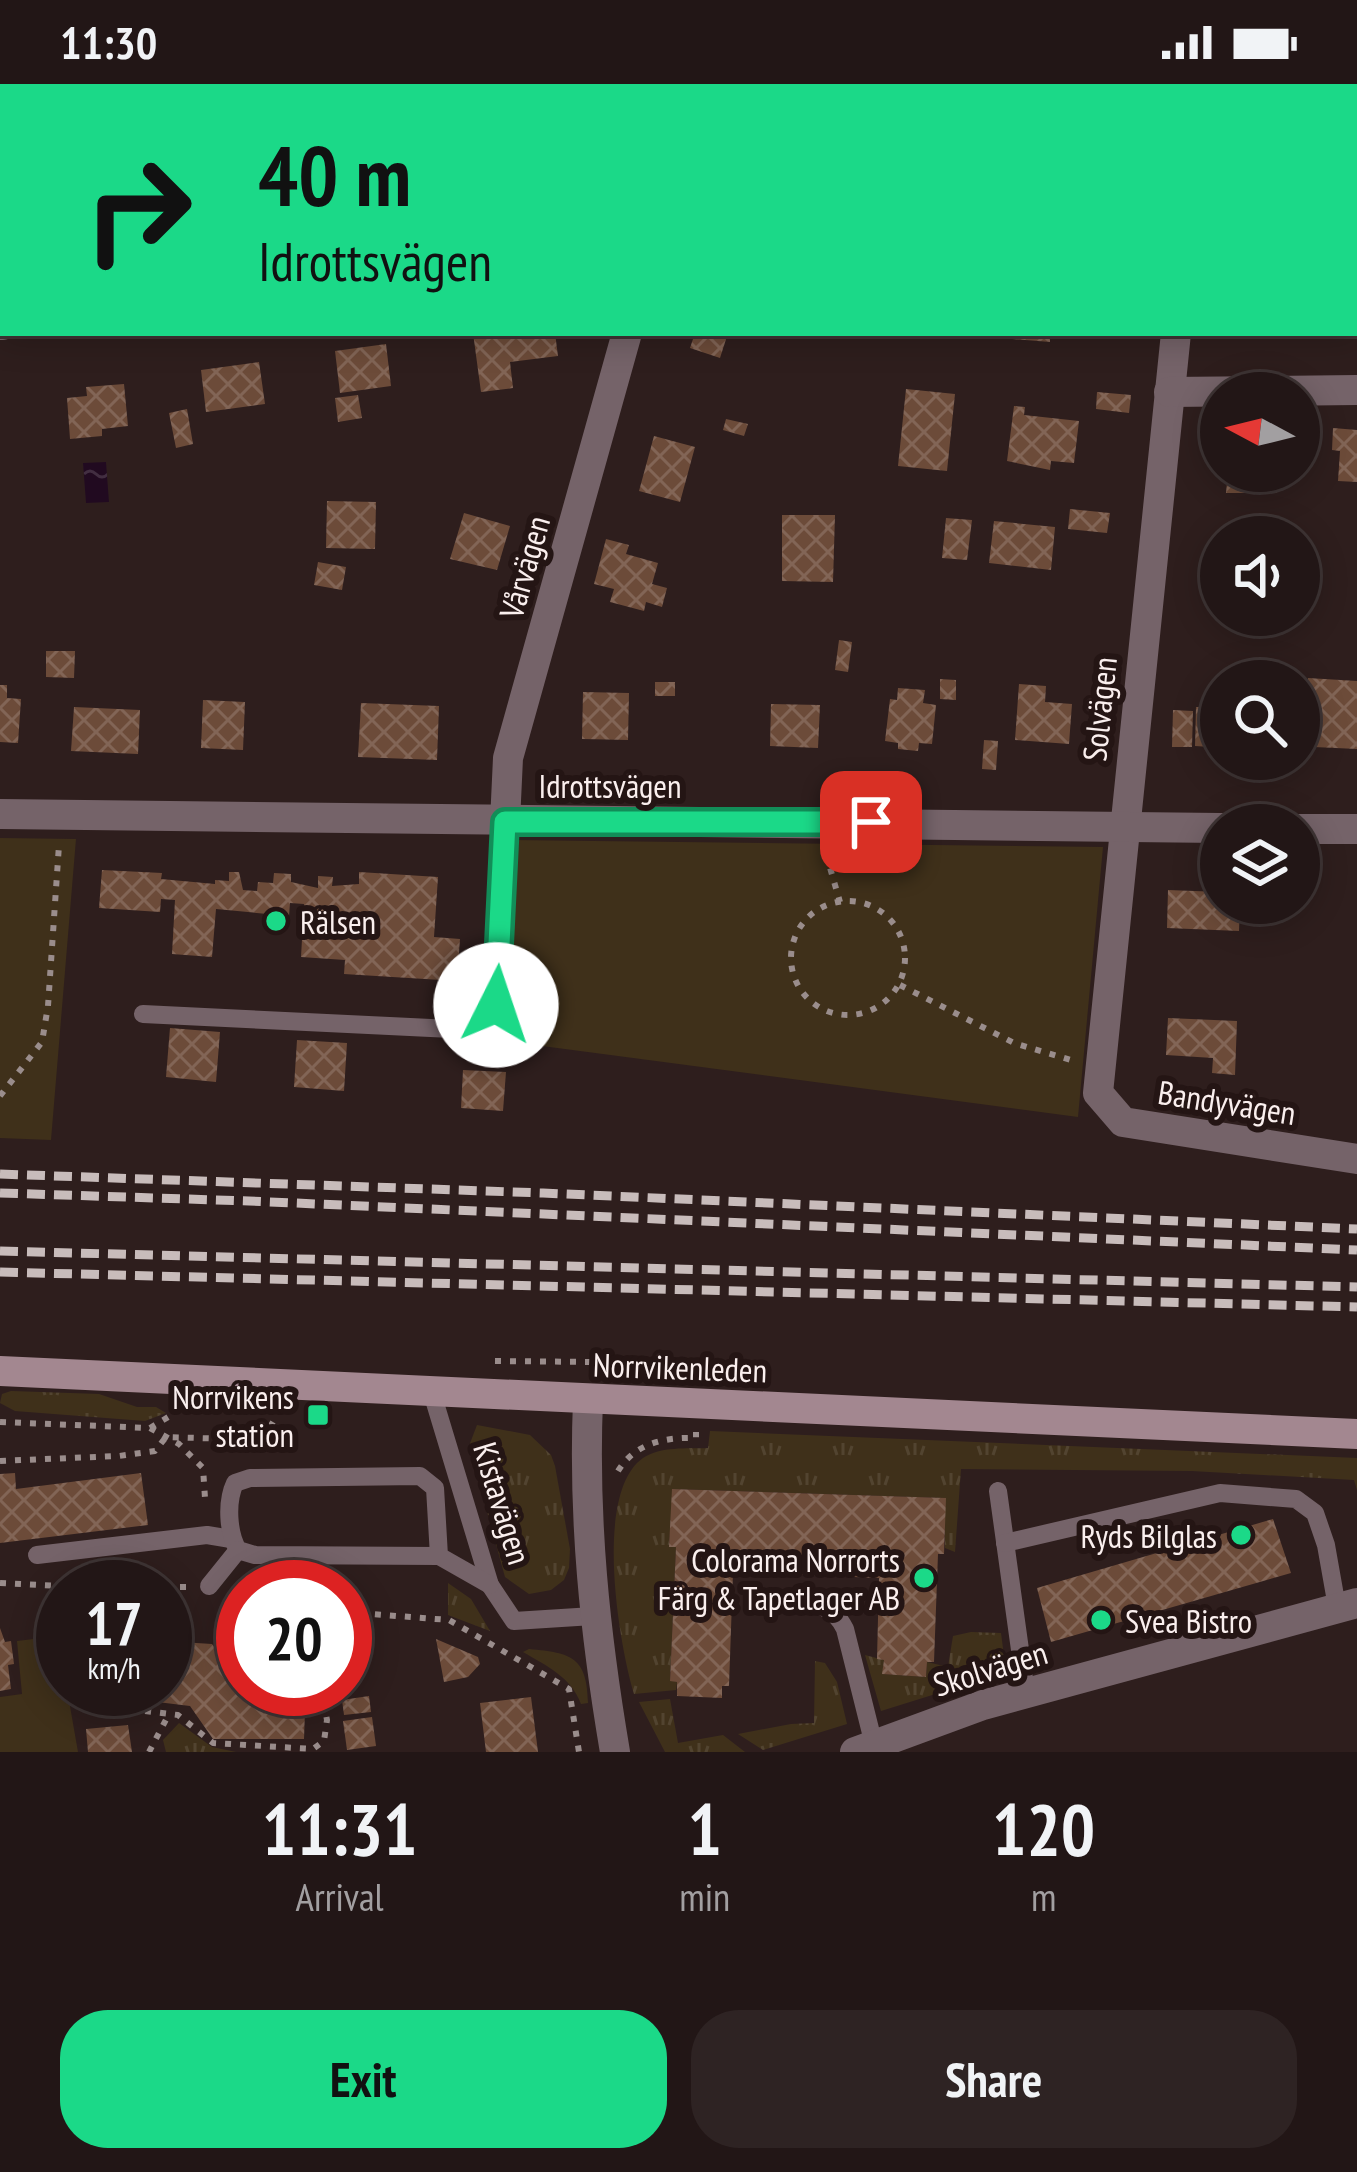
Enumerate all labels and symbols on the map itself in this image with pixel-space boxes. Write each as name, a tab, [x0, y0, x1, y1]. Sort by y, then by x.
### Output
north arrow	[1200, 372, 1320, 492]
street label: Vårvägen	[489, 511, 559, 624]
street label: Solvägen	[1072, 655, 1126, 763]
street label: Idrottsvägen	[539, 764, 681, 807]
pin	[820, 771, 922, 873]
place label: Rälsen	[300, 900, 376, 943]
marker: Rälsen	[263, 908, 289, 934]
position arrow	[433, 942, 559, 1068]
street label: Bandyvägen	[1155, 1070, 1299, 1134]
street label: Norrvikenleden	[592, 1342, 768, 1392]
place label: Norrvikens station	[172, 1375, 294, 1456]
marker: Norrvikens station	[305, 1402, 331, 1428]
street label: Kistavägen	[464, 1437, 542, 1569]
place label: Ryds Bilglas	[1080, 1514, 1217, 1557]
marker: Ryds Bilglas	[1228, 1522, 1254, 1548]
place label: Colorama Norrorts Färg & Tapetlager AB	[658, 1538, 900, 1619]
speed limit sign: 20	[216, 1560, 372, 1716]
marker: Colorama Norrorts Färg & Tapetlager AB	[911, 1565, 937, 1591]
place label: Svea Bistro	[1125, 1599, 1252, 1642]
marker: Svea Bistro	[1088, 1607, 1114, 1633]
street label: Skolvägen	[928, 1630, 1052, 1706]

